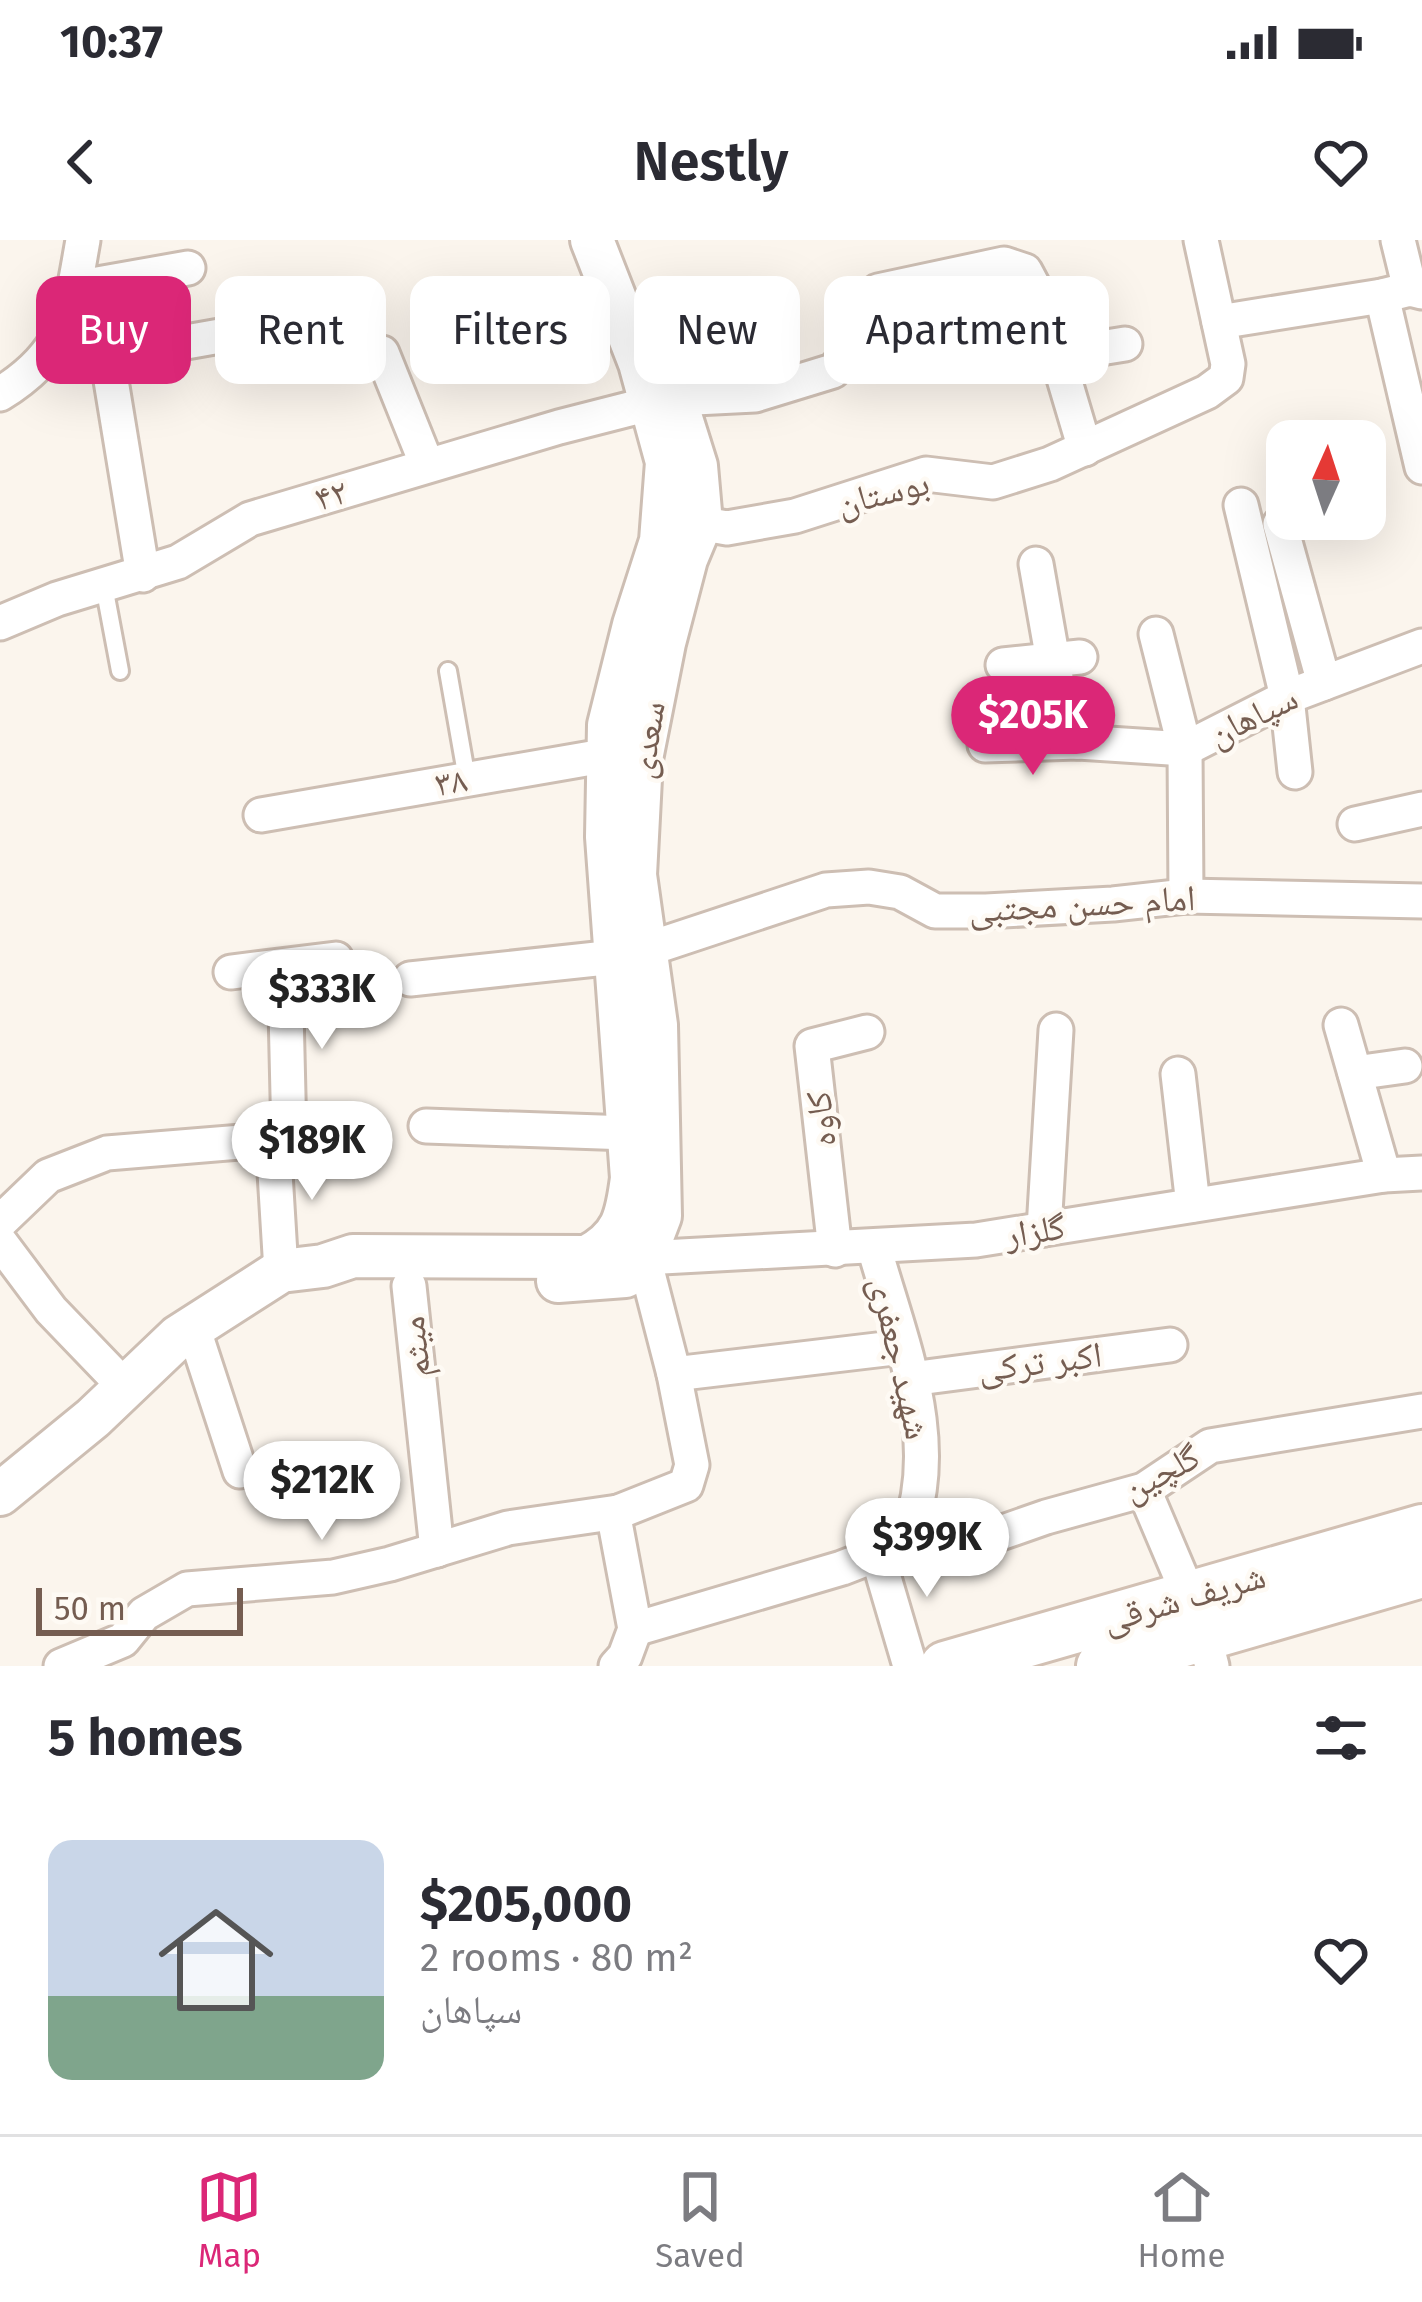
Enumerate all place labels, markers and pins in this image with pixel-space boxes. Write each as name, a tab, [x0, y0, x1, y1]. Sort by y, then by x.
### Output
pin: $205K	[949, 676, 1117, 778]
pin: $333K	[238, 950, 406, 1052]
pin: $189K	[228, 1101, 396, 1203]
pin: $212K	[238, 1441, 406, 1543]
pin: $399K	[843, 1498, 1011, 1600]

